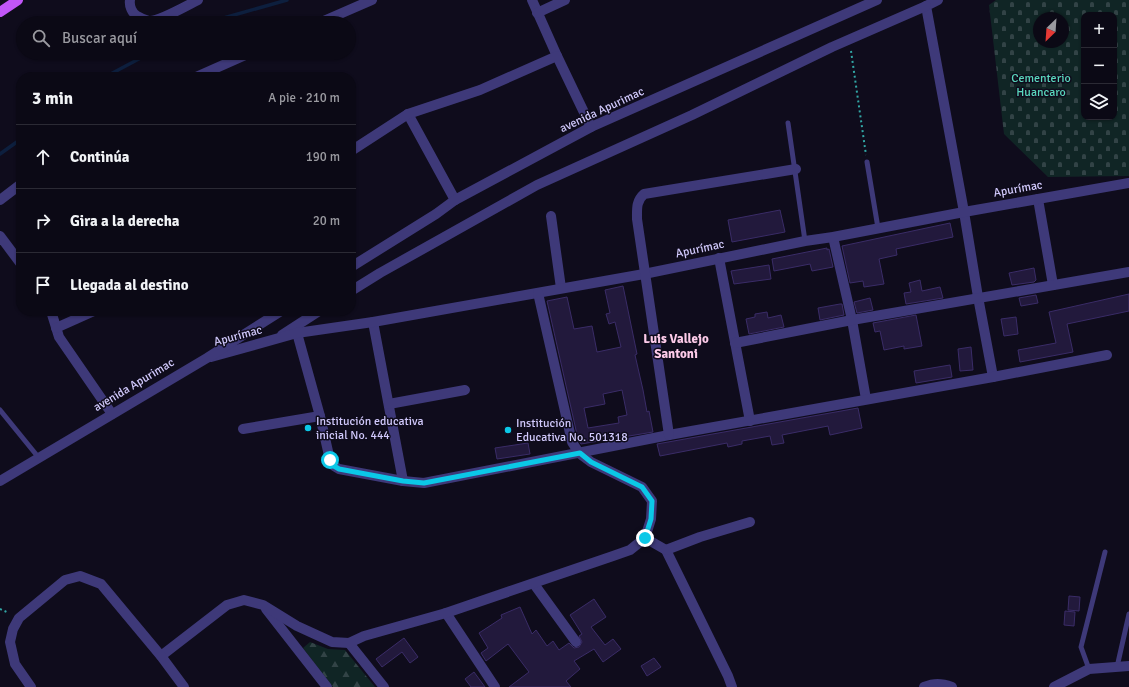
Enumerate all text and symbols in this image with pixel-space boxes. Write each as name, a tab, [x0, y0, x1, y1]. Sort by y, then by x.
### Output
north arrow	[1033, 12, 1069, 48]
map controls	[1081, 12, 1117, 120]
button: +	[1081, 12, 1117, 48]
search box	[16, 16, 356, 60]
icon: search	[30, 27, 52, 49]
text: Buscar aquí	[62, 29, 137, 47]
button: −	[1081, 48, 1117, 84]
park label: Cementerio Huancaro	[1011, 71, 1071, 100]
street label: avenida Apurimac	[557, 84, 647, 136]
button: layers	[1081, 84, 1117, 120]
text: 3 min	[32, 88, 73, 109]
text: A pie · 210 m	[268, 90, 340, 106]
icon: ahead	[32, 146, 54, 168]
text: Continúa	[70, 148, 129, 166]
text: 190 m	[306, 149, 340, 165]
street label: Apurímac	[992, 177, 1044, 201]
icon: right	[32, 210, 54, 232]
text: Gira a la derecha	[70, 212, 180, 230]
text: 20 m	[313, 213, 340, 229]
street label: Apurímac	[674, 236, 726, 261]
icon: arrive	[32, 274, 54, 296]
text: Llegada al destino	[70, 276, 189, 294]
street label: Apurímac	[212, 322, 264, 350]
district label: Luis Vallejo Santoni	[643, 331, 709, 362]
street label: avenida Apurimac	[91, 355, 177, 415]
place label: Institución educativa inicial No. 444	[316, 414, 423, 443]
place label: Institución Educativa No. 501318	[516, 416, 628, 445]
marker: Institución educativa inicial No. 444	[303, 423, 313, 433]
marker: Institución Educativa No. 501318	[503, 425, 513, 435]
route start	[321, 451, 339, 469]
route end	[636, 529, 654, 547]

